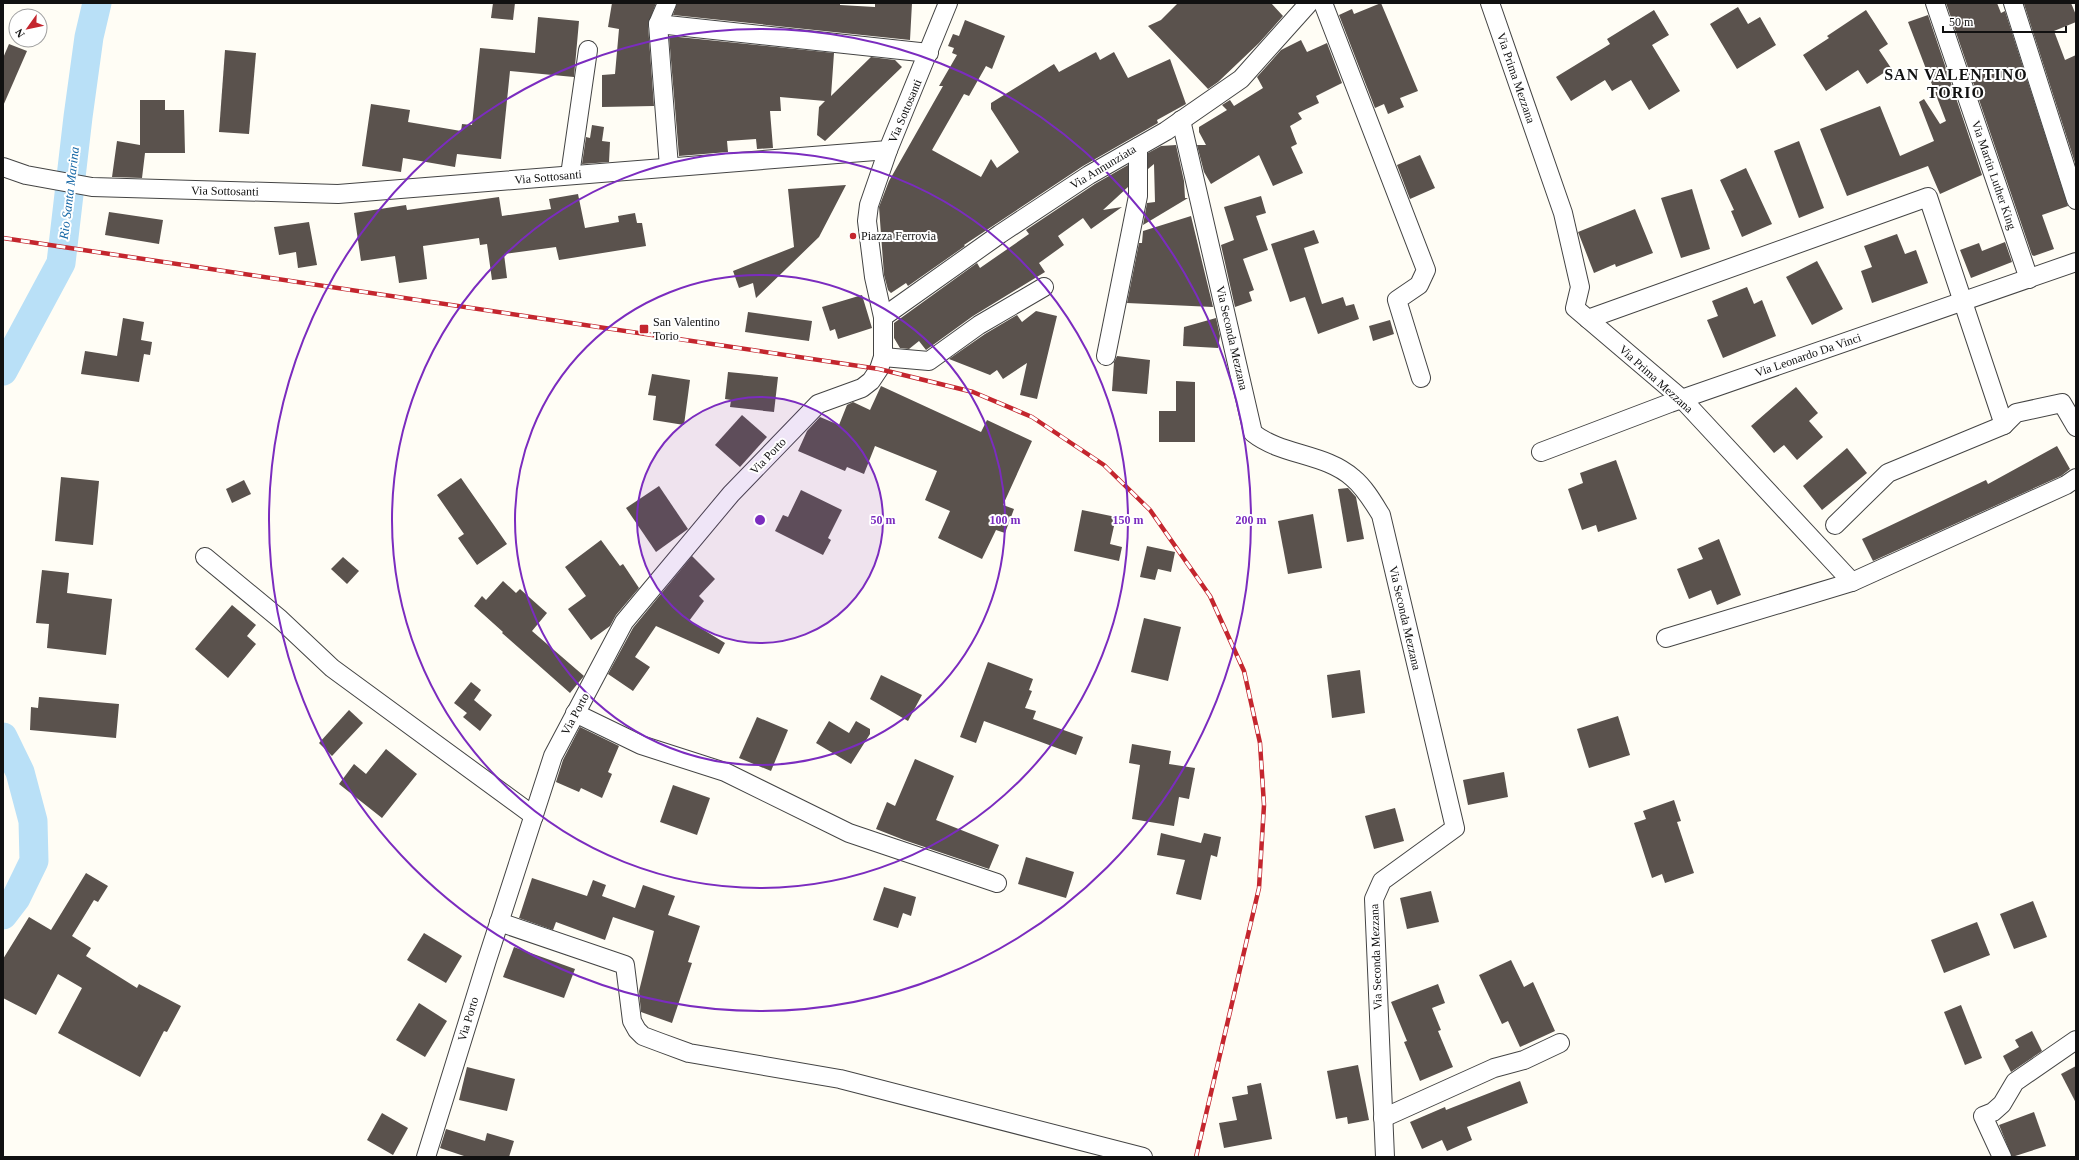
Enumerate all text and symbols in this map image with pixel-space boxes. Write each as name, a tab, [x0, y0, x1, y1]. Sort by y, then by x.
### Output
north arrow	[8, 8, 48, 48]
scale bar	[1943, 8, 2066, 34]
text: 50 m	[1949, 15, 1974, 29]
text: N	[12, 27, 27, 40]
street label: Via Prima Mezzana	[1494, 31, 1538, 126]
district label: SAN VALENTINO TORIO	[1884, 66, 2028, 101]
street label: Via Sottosanti	[885, 77, 925, 145]
street label: Via Martin Luther King	[1969, 119, 2019, 231]
street label: Via Annunziata	[1068, 142, 1139, 192]
water label: Rio Santa Marina	[56, 145, 82, 241]
street label: Via Sottosanti	[514, 167, 583, 187]
street label: Via Sottosanti	[191, 183, 260, 199]
place label: Piazza Ferrovia	[861, 229, 937, 243]
marker: Piazza Ferrovia	[848, 231, 858, 241]
street label: Via Seconda Mezzana	[1213, 285, 1251, 392]
place label: San Valentino Torio	[653, 315, 720, 343]
marker: San Valentino Torio	[638, 323, 650, 335]
street label: Via Leonardo Da Vinci	[1753, 330, 1864, 380]
street label: Via Prima Mezzana	[1616, 342, 1696, 416]
street label: Via Porto	[747, 435, 789, 477]
centre of rings	[753, 513, 767, 527]
text: 50 m	[871, 513, 896, 527]
text: 100 m	[990, 513, 1021, 527]
text: 150 m	[1113, 513, 1144, 527]
text: 200 m	[1236, 513, 1267, 527]
street label: Via Seconda Mezzana	[1386, 565, 1424, 672]
street label: Via Porto	[558, 691, 592, 737]
street label: Via Seconda Mezzana	[1367, 903, 1385, 1010]
street label: Via Porto	[455, 995, 481, 1043]

